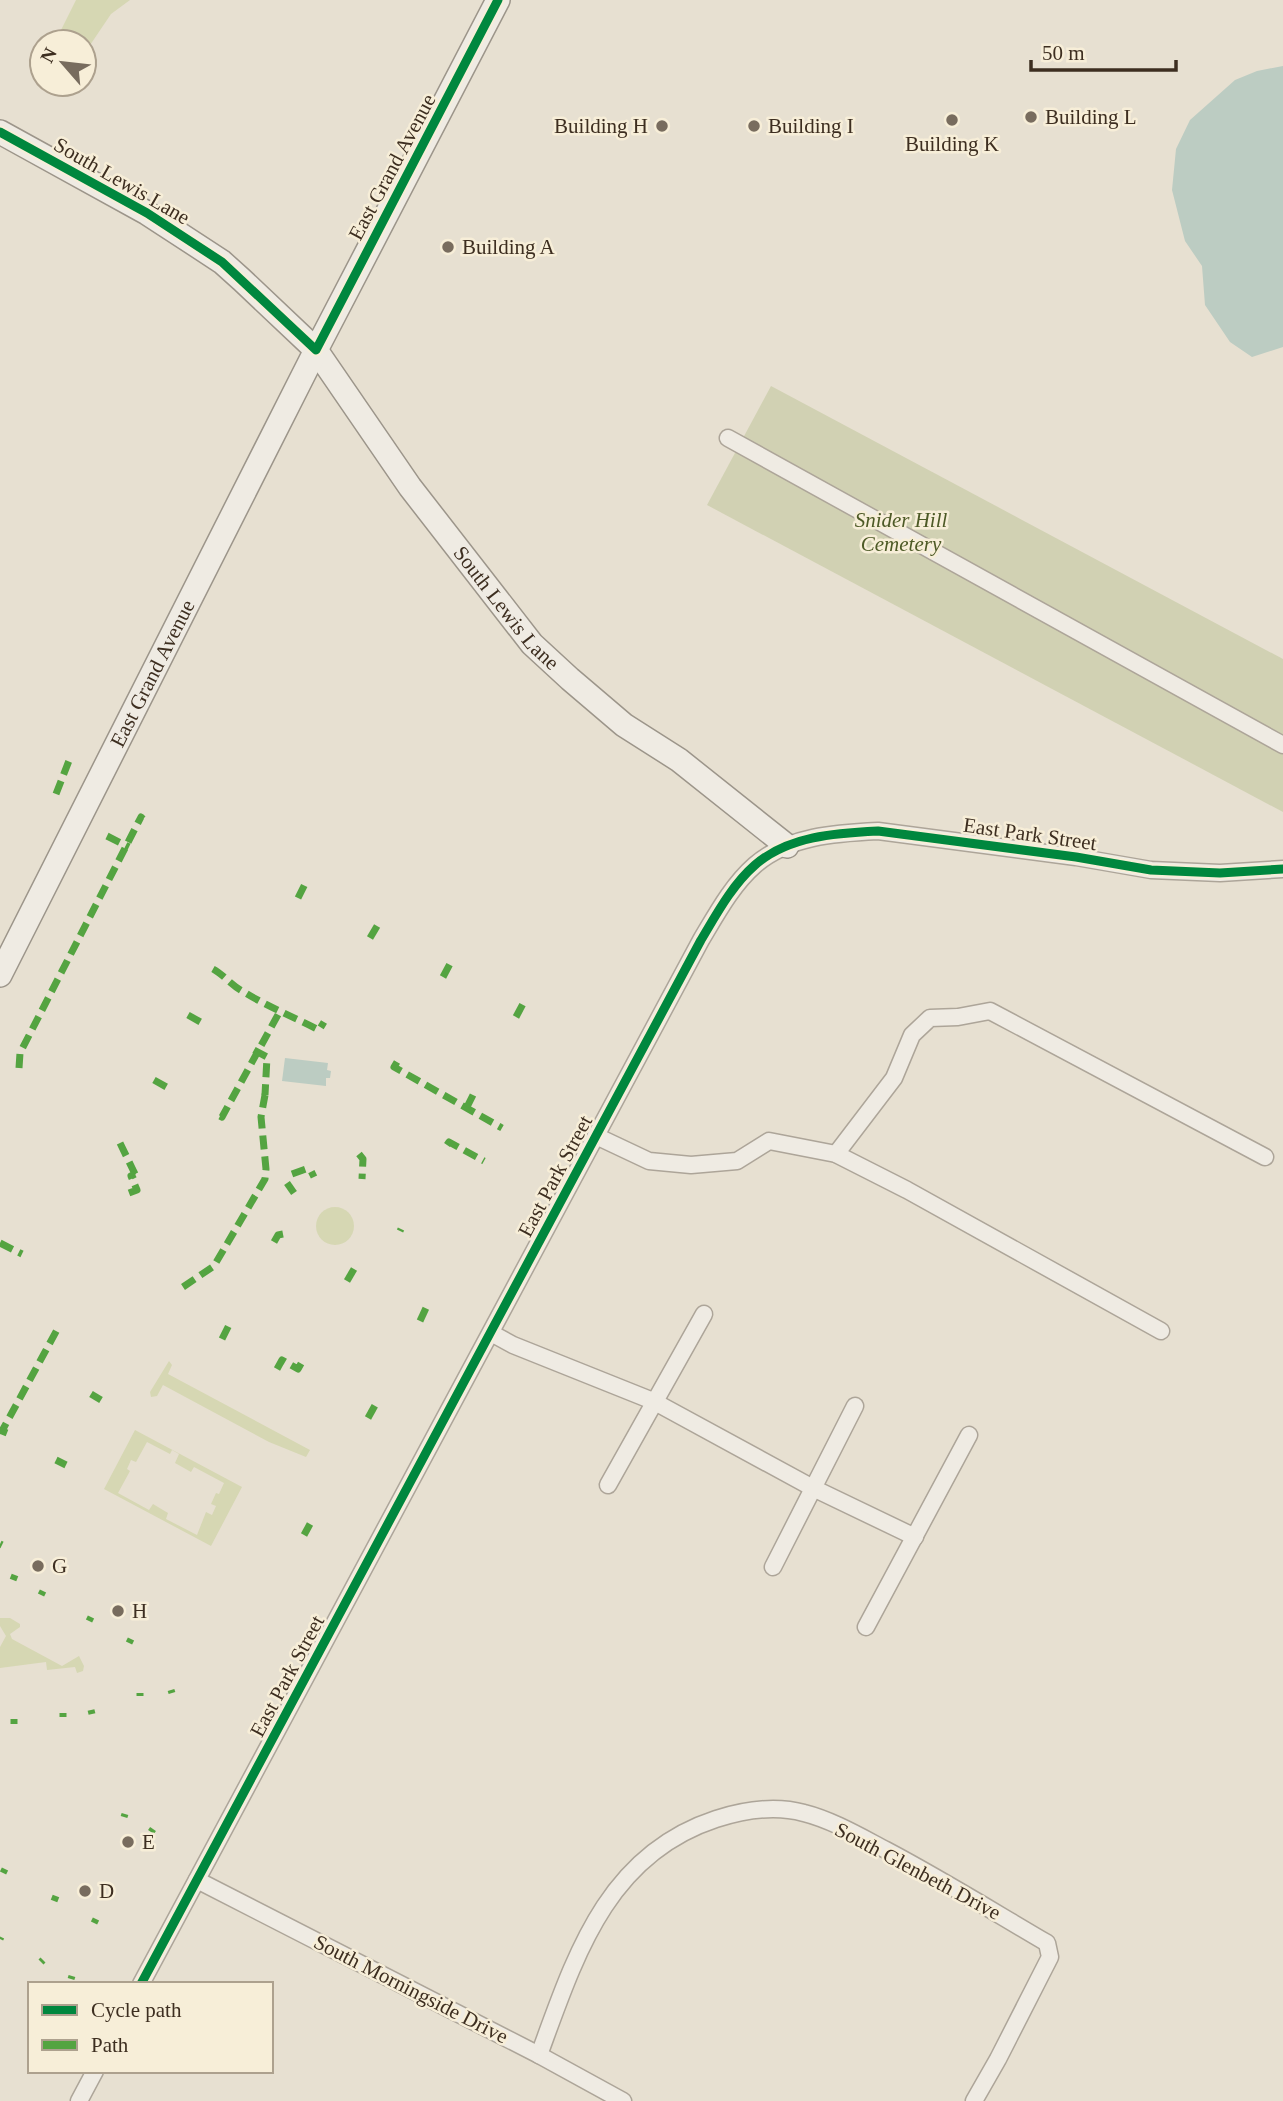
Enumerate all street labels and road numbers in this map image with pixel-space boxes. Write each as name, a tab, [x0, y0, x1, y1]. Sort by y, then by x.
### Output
street label: East Grand Avenue	[343, 90, 441, 244]
street label: South Lewis Lane	[50, 132, 194, 230]
street label: South Lewis Lane	[449, 541, 564, 675]
street label: East Grand Avenue	[105, 596, 200, 751]
street label: East Park Street	[962, 813, 1098, 855]
street label: East Park Street	[513, 1111, 597, 1241]
street label: East Park Street	[245, 1611, 329, 1741]
street label: South Glenbeth Drive	[831, 1817, 1005, 1925]
street label: South Morningside Drive	[310, 1930, 512, 2048]

